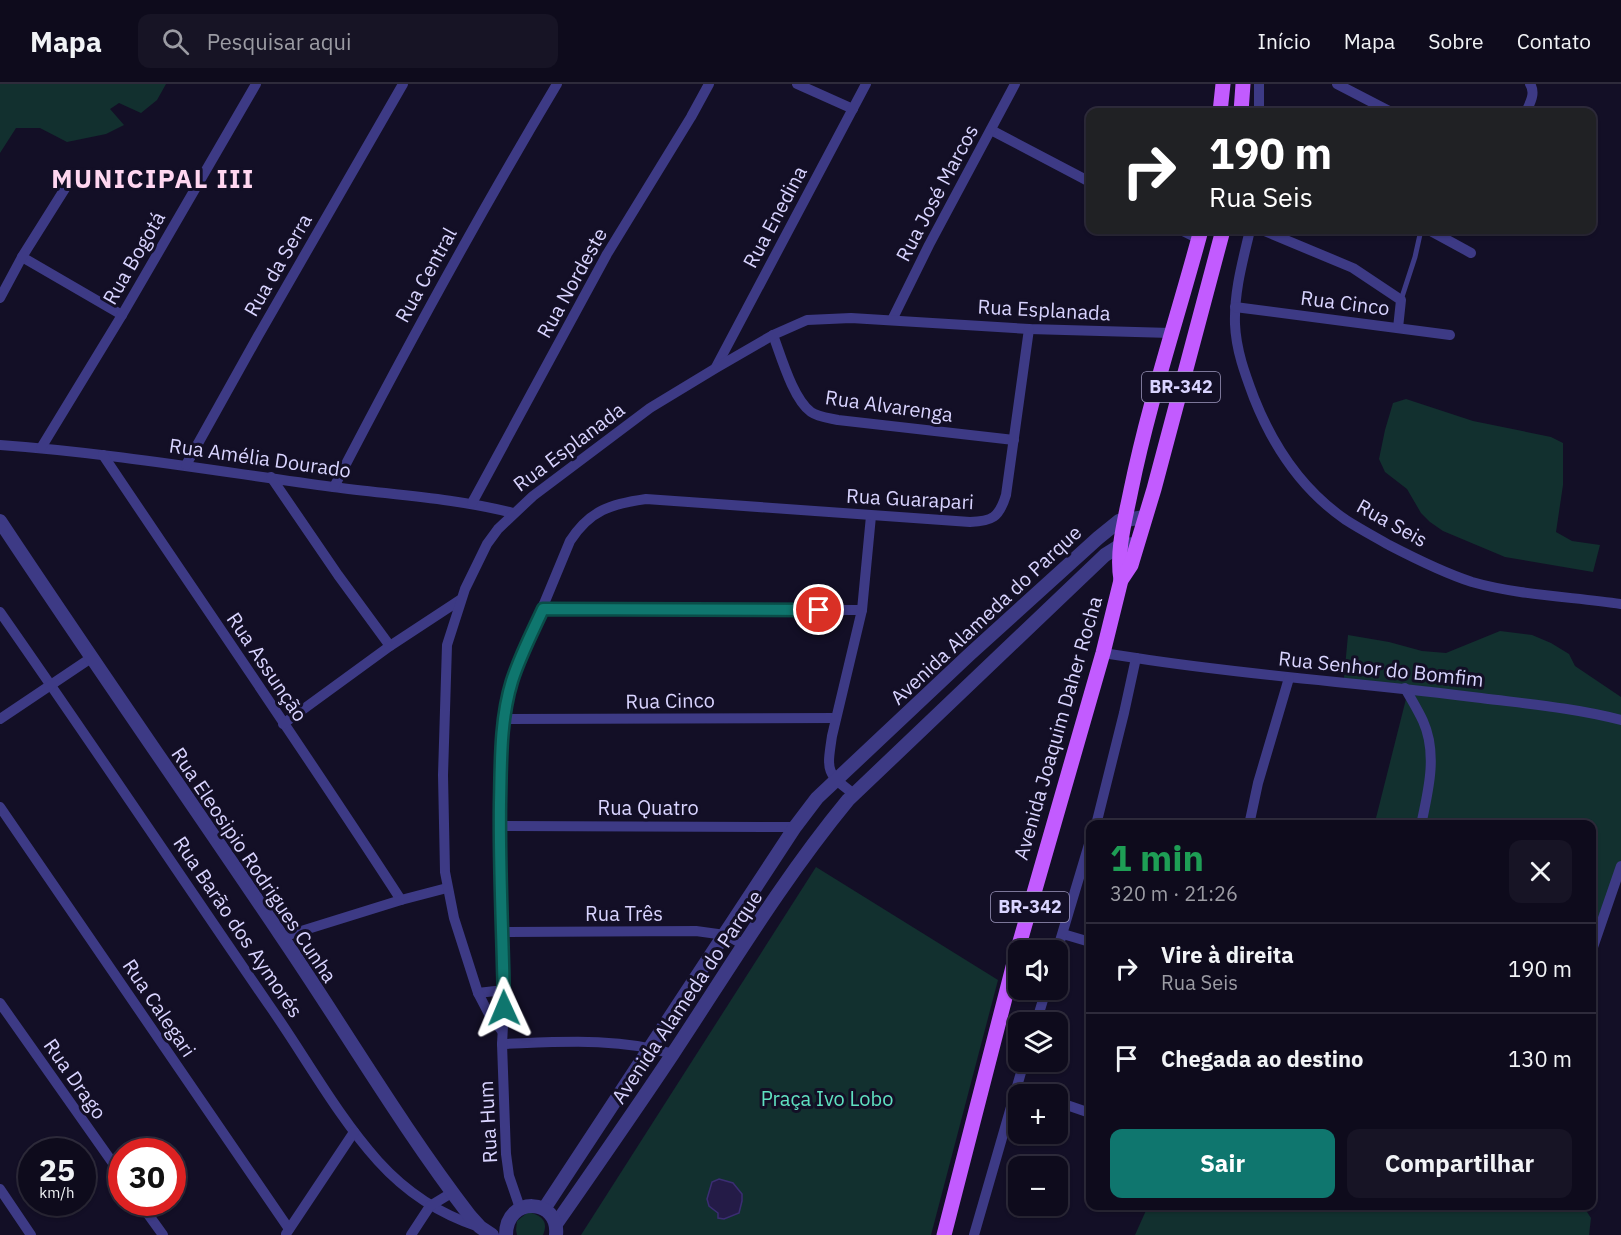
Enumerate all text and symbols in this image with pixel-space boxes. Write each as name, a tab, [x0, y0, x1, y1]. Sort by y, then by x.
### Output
search box	[138, 14, 558, 68]
text: Mapa	[30, 23, 102, 60]
icon: search	[159, 25, 192, 58]
text: Pesquisar aqui	[207, 27, 352, 56]
text: Início	[1258, 27, 1311, 55]
text: Mapa	[1344, 27, 1395, 55]
text: Sobre	[1428, 27, 1484, 55]
text: Contato	[1517, 27, 1591, 55]
street label: Rua José Marcos	[889, 120, 984, 266]
text: 190 m	[1209, 126, 1332, 181]
icon: right	[1110, 132, 1188, 210]
district label: MUNICIPAL III	[51, 161, 255, 195]
street label: Rua Enedina	[736, 161, 813, 273]
text: Rua Seis	[1209, 179, 1313, 214]
street label: Rua Bogotá	[96, 206, 171, 309]
street label: Rua da Serra	[237, 208, 318, 321]
street label: Rua Central	[388, 222, 463, 327]
street label: Rua Nordeste	[530, 223, 613, 343]
street label: Rua Cinco	[1299, 284, 1391, 321]
street label: Rua Esplanada	[977, 293, 1111, 326]
road number: BR-342	[1142, 372, 1220, 402]
street label: Rua Alvarenga	[823, 383, 955, 428]
street label: Rua Esplanada	[507, 396, 630, 497]
street label: Rua Amélia Dourado	[167, 431, 353, 484]
street label: Rua Guarapari	[845, 482, 975, 515]
street label: Rua Seis	[1352, 492, 1432, 553]
street label: Avenida Alameda do Parque	[884, 519, 1087, 710]
pin	[793, 584, 844, 635]
icon: arrive	[802, 593, 835, 626]
street label: Avenida Joaquim Daher Rocha	[1007, 593, 1108, 863]
street label: Rua Assunção	[221, 607, 314, 727]
street label: Rua Senhor do Bomfim	[1277, 644, 1485, 693]
street label: Rua Cinco	[625, 686, 715, 715]
street label: Rua Eleosipio Rodrigues Cunha	[165, 742, 344, 988]
street label: Rua Quatro	[597, 794, 699, 821]
street label: Rua Barão dos Aymorés	[168, 831, 309, 1023]
text: 1 min	[1110, 834, 1204, 881]
button: close	[1509, 840, 1572, 903]
text: 320 m · 21:26	[1110, 880, 1238, 907]
street label: Avenida Alameda do Parque	[605, 885, 768, 1109]
road number: BR-342	[991, 892, 1069, 922]
street label: Rua Três	[585, 900, 663, 927]
map controls	[1008, 940, 1068, 1216]
button: sound	[1008, 940, 1068, 1000]
text: Vire à direita	[1161, 940, 1294, 969]
icon: right	[1110, 952, 1143, 985]
street label: Rua Calegari	[117, 953, 202, 1062]
text: 190 m	[1508, 954, 1572, 983]
text: Rua Seis	[1161, 969, 1238, 996]
position arrow	[472, 976, 536, 1040]
button: layers	[1008, 1012, 1068, 1072]
street label: Rua Drago	[38, 1033, 113, 1124]
icon: arrive	[1110, 1042, 1143, 1075]
text: Chegada ao destino	[1161, 1044, 1364, 1073]
text: 130 m	[1508, 1044, 1572, 1073]
street label: Rua Hum	[472, 1080, 503, 1164]
button: +	[1008, 1084, 1068, 1144]
park label: Praça Ivo Lobo	[761, 1085, 893, 1112]
button: Sair	[1110, 1129, 1335, 1198]
button: Compartilhar	[1347, 1129, 1572, 1198]
speed limit sign: 30	[108, 1138, 186, 1216]
text: 25	[39, 1150, 75, 1189]
button: −	[1008, 1156, 1068, 1216]
text: km/h	[39, 1183, 75, 1202]

